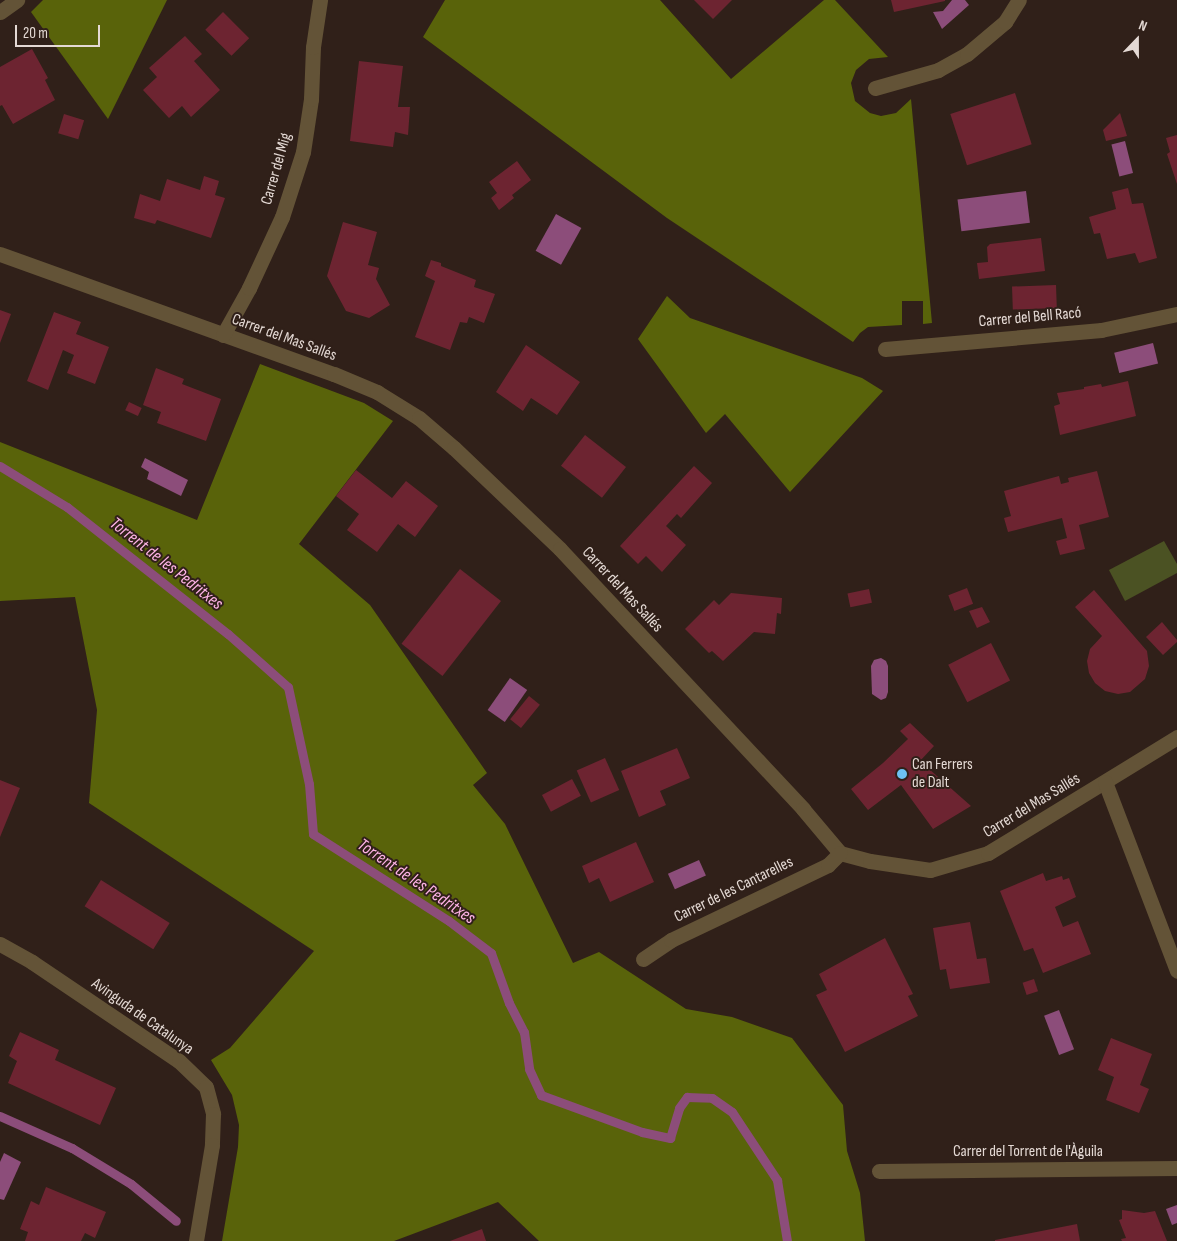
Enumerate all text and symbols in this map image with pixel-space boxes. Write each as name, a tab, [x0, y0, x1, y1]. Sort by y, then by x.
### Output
scale bar	[18, 15, 102, 47]
north arrow	[1112, 15, 1162, 65]
text: N	[1136, 16, 1149, 35]
text: 20 m	[23, 24, 48, 43]
street label: Carrer del Mig	[258, 131, 296, 207]
street label: Carrer del Bell Racó	[978, 304, 1082, 332]
street label: Carrer del Mas Sallés	[229, 310, 339, 366]
water label: Torrent de les Pedritxes	[105, 513, 227, 615]
street label: Carrer del Mas Sallés	[578, 543, 666, 637]
place label: Can Ferrers de Dalt	[912, 755, 973, 793]
marker: Can Ferrers de Dalt	[896, 768, 908, 780]
street label: Carrer del Mas Sallés	[980, 769, 1084, 843]
water label: Torrent de les Pedritxes	[353, 835, 479, 929]
street label: Carrer de les Cantarelles	[671, 853, 797, 927]
street label: Avinguda de Catalunya	[87, 975, 197, 1059]
street label: Carrer del Torrent de l'Àguila	[953, 1142, 1103, 1162]

